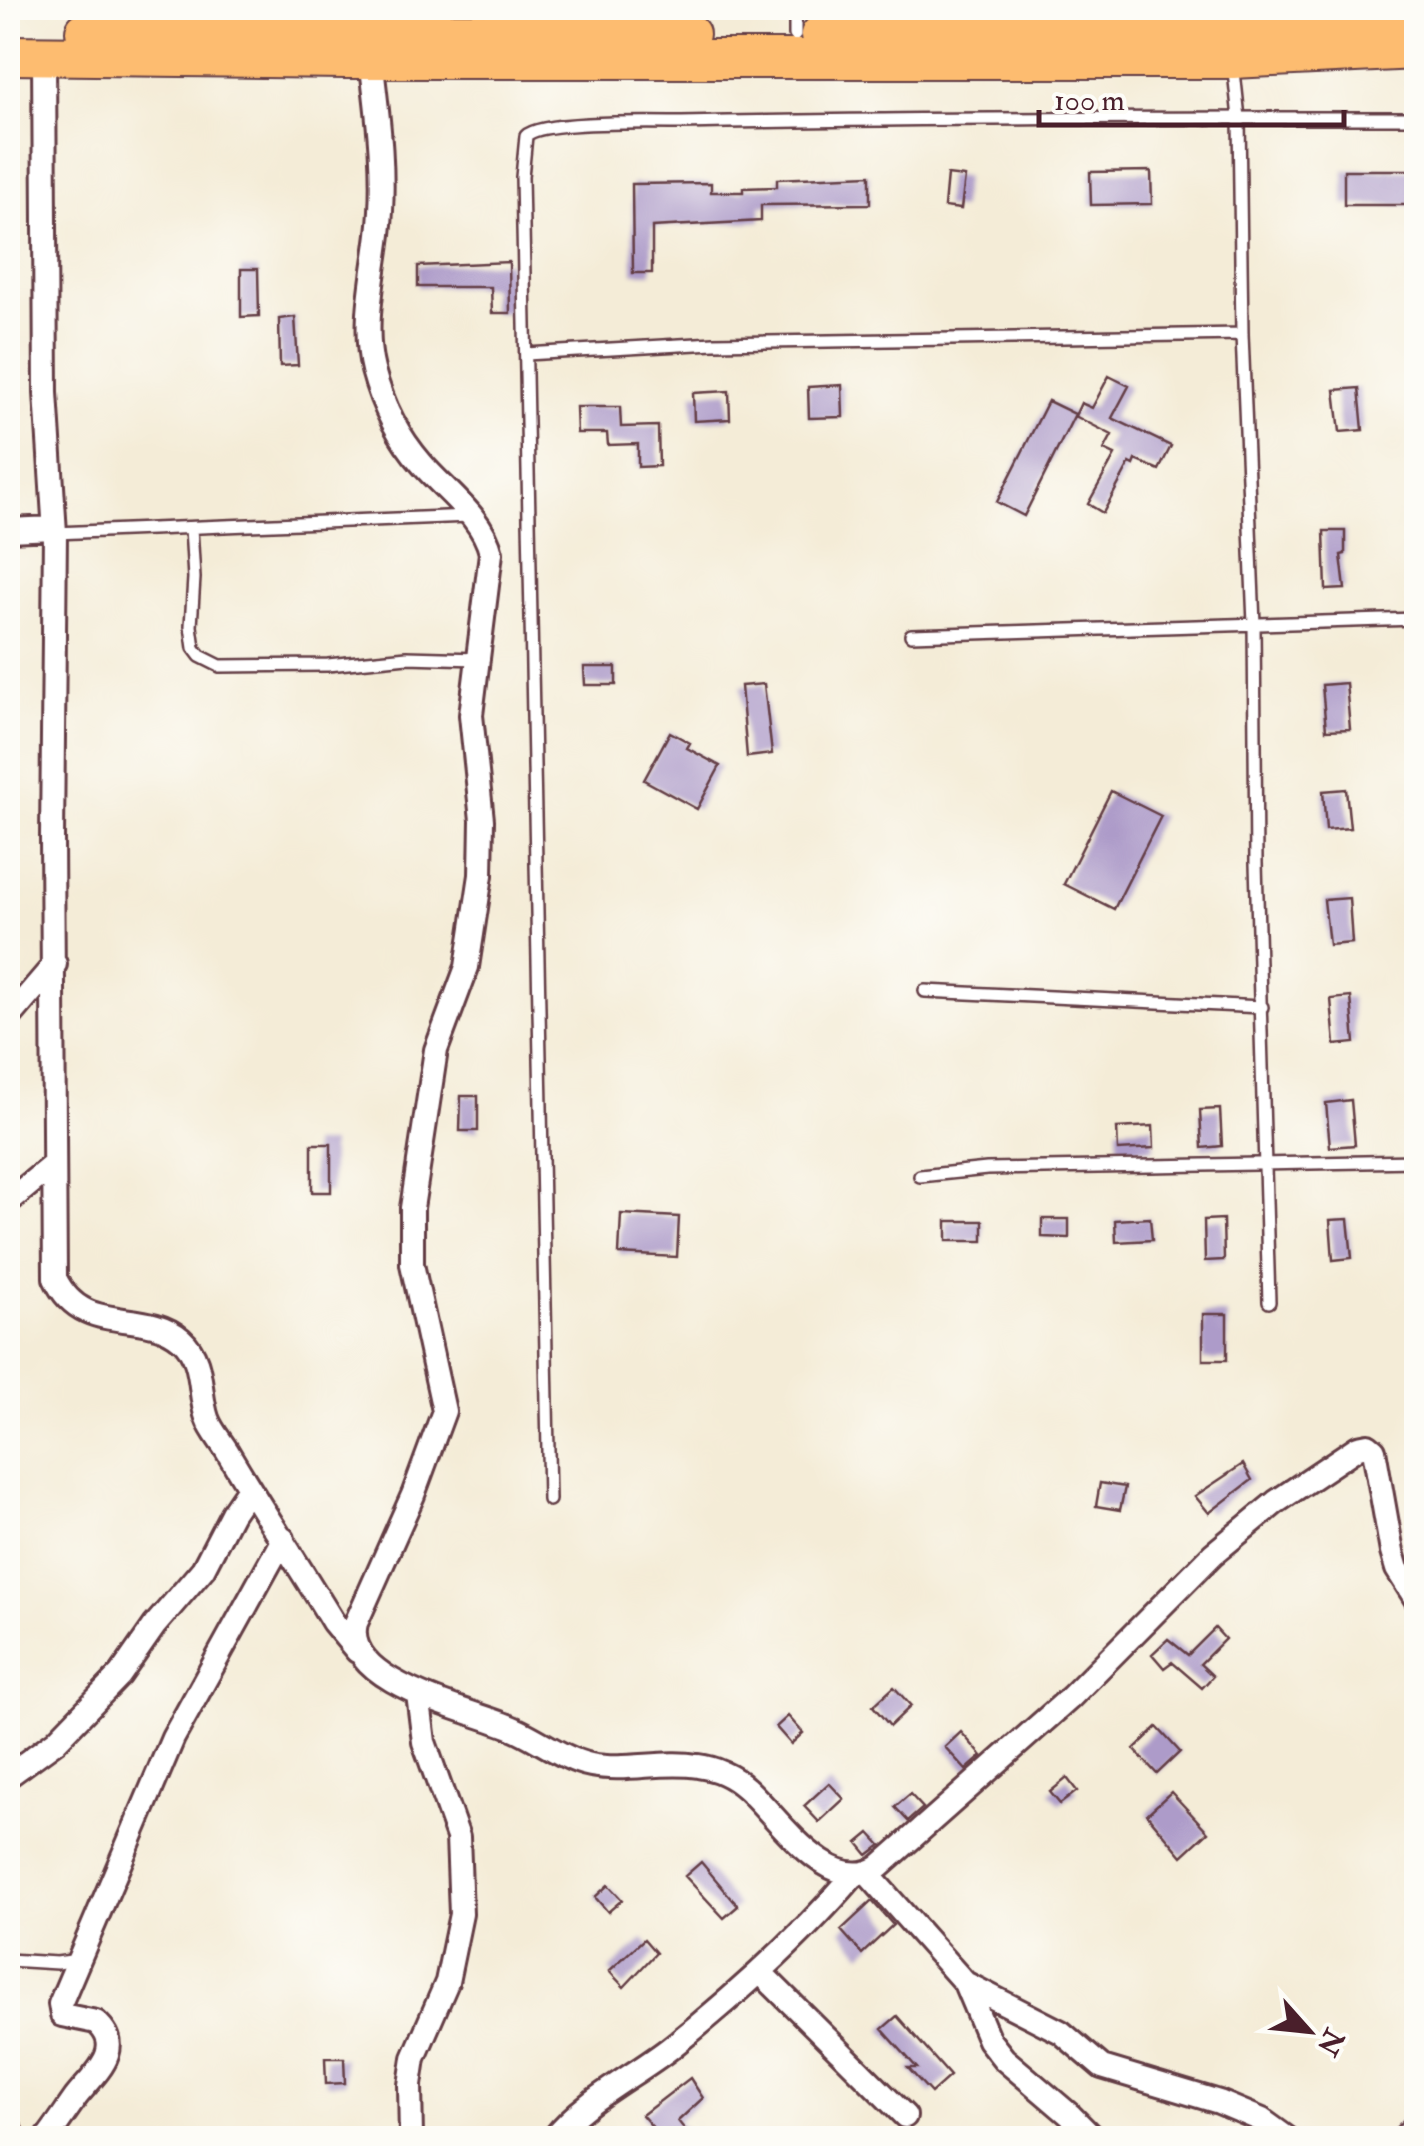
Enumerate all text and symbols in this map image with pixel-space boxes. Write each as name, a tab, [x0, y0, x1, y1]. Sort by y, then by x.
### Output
scale bar	[1039, 65, 1344, 127]
text: 100 m	[1054, 82, 1125, 119]
north arrow	[1259, 1981, 1359, 2081]
text: N	[1308, 2022, 1352, 2062]

